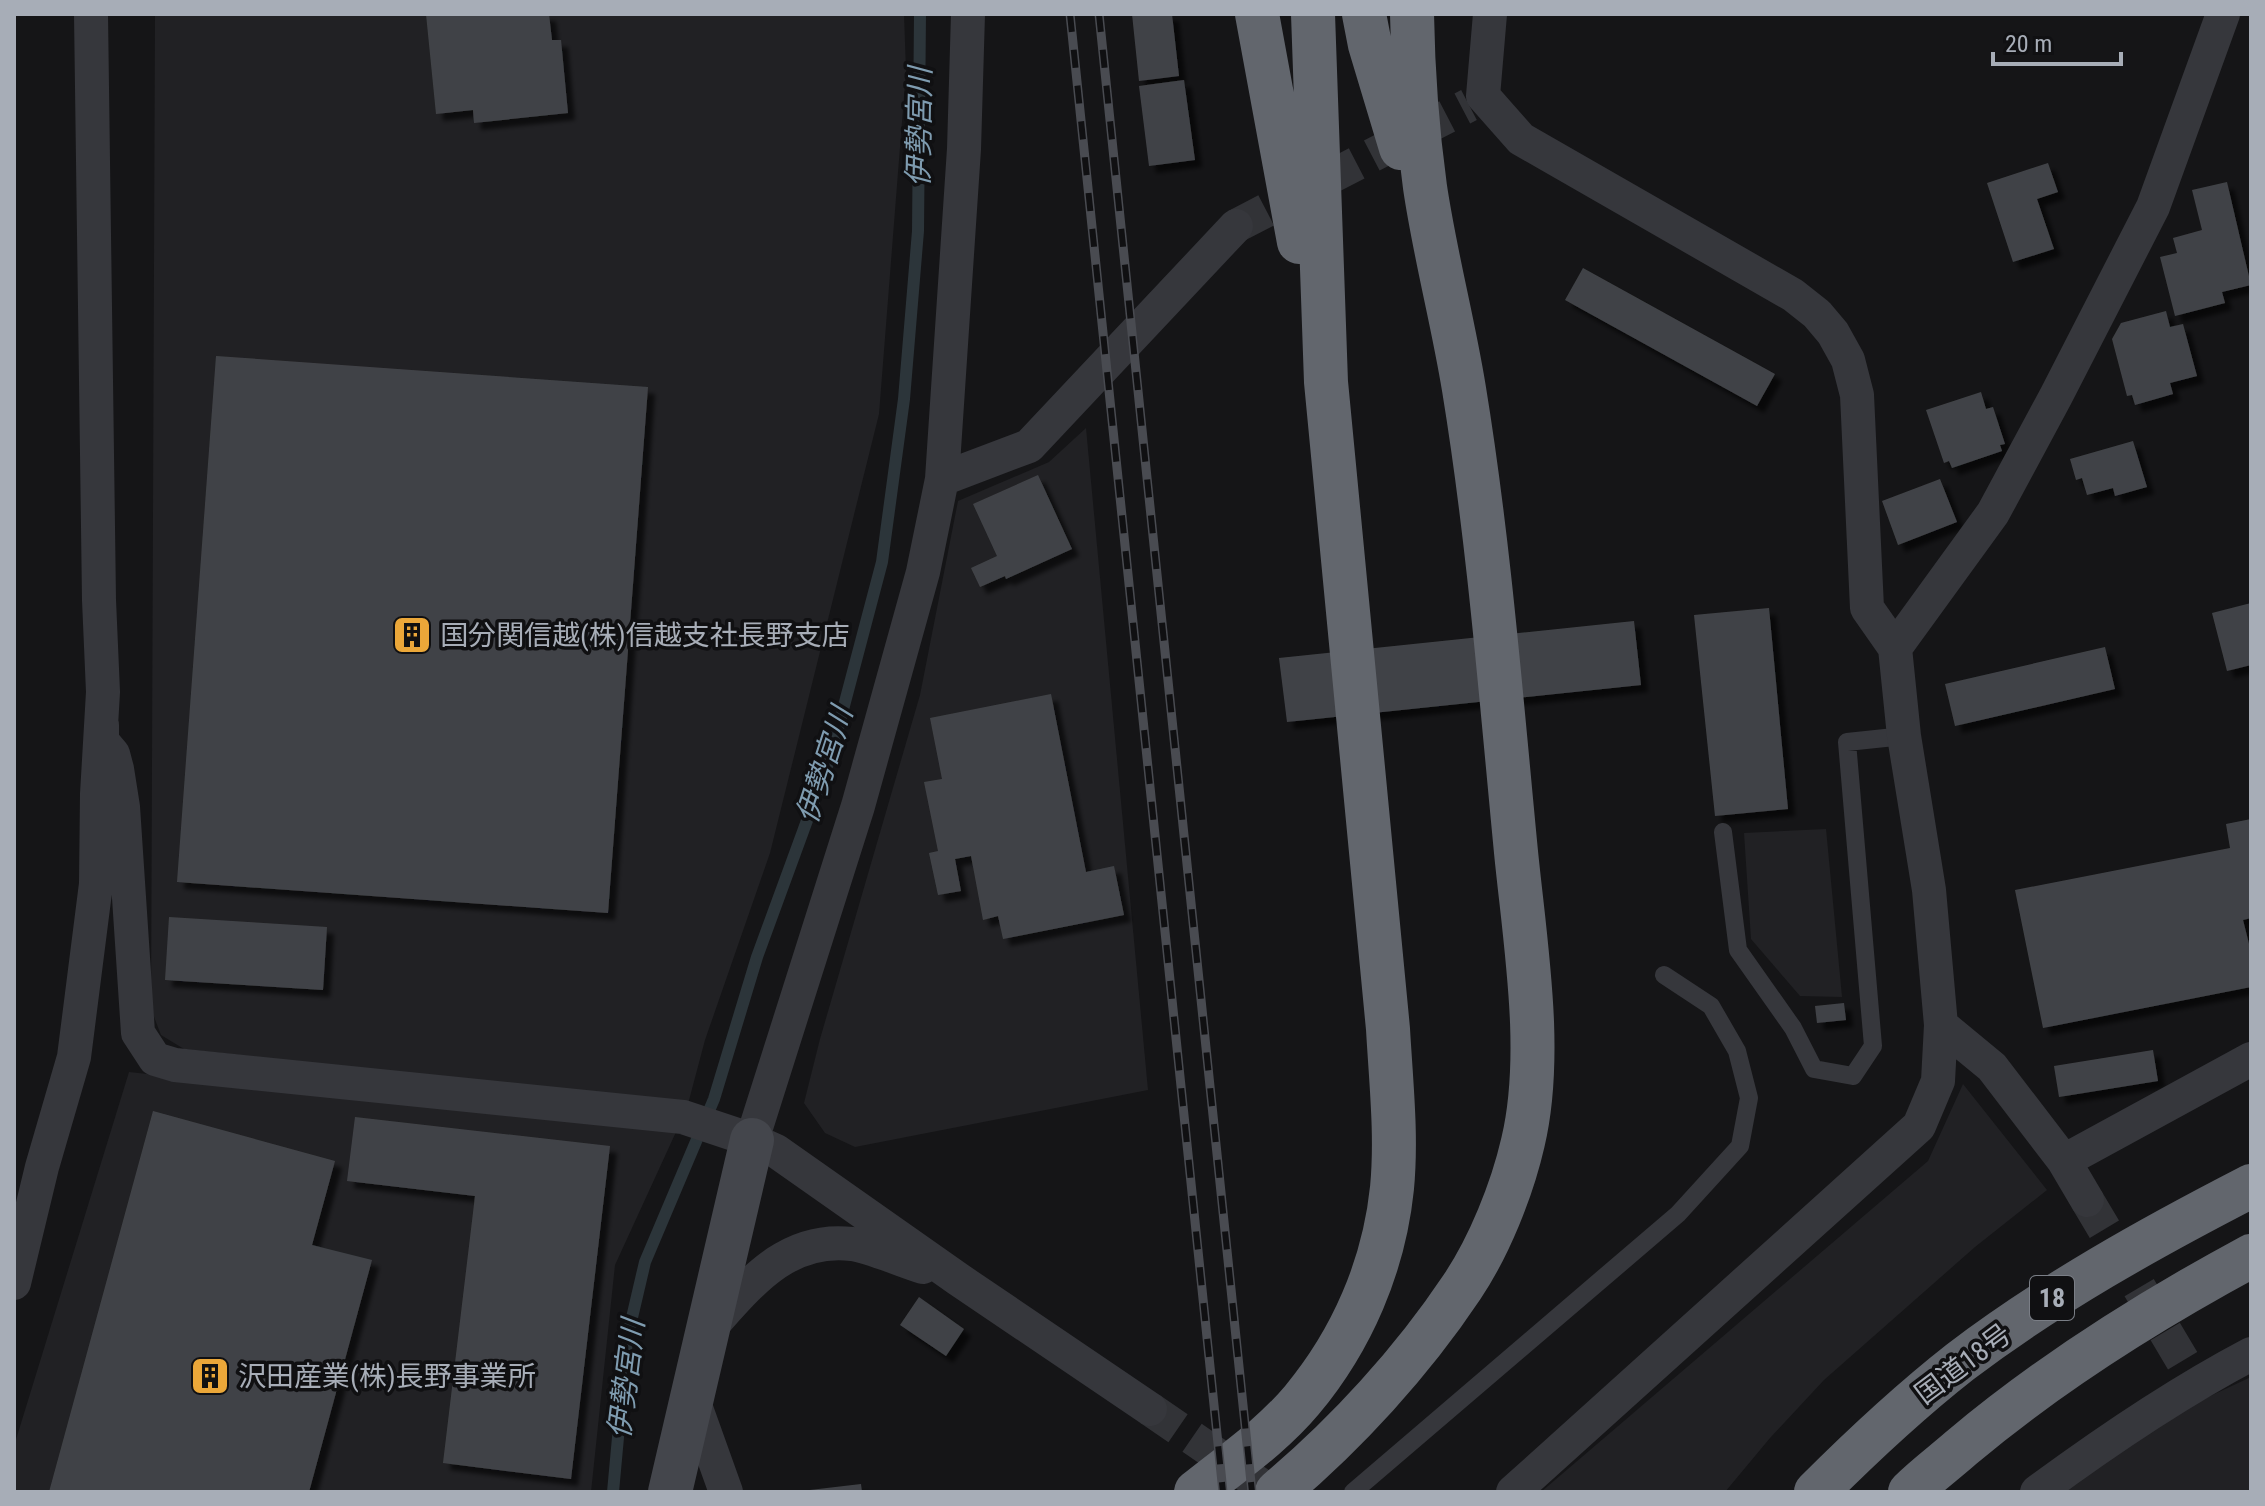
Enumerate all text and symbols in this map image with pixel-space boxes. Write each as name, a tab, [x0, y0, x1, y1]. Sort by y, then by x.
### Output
scale bar	[1993, 16, 2121, 66]
text: 20 m	[2005, 30, 2052, 58]
water label: 伊勢宮川	[900, 64, 938, 187]
building icon: 国分関信越(株)信越支社長野支店	[391, 614, 433, 656]
place label: 国分関信越(株)信越支社長野支店	[440, 619, 850, 652]
water label: 伊勢宮川	[789, 700, 860, 827]
road number: 18	[2030, 1276, 2074, 1320]
water label: 伊勢宮川	[601, 1314, 651, 1441]
street label: 国道18号	[1908, 1317, 2018, 1411]
building icon: 沢田産業(株)長野事業所	[189, 1355, 231, 1397]
place label: 沢田産業(株)長野事業所	[238, 1360, 536, 1393]

